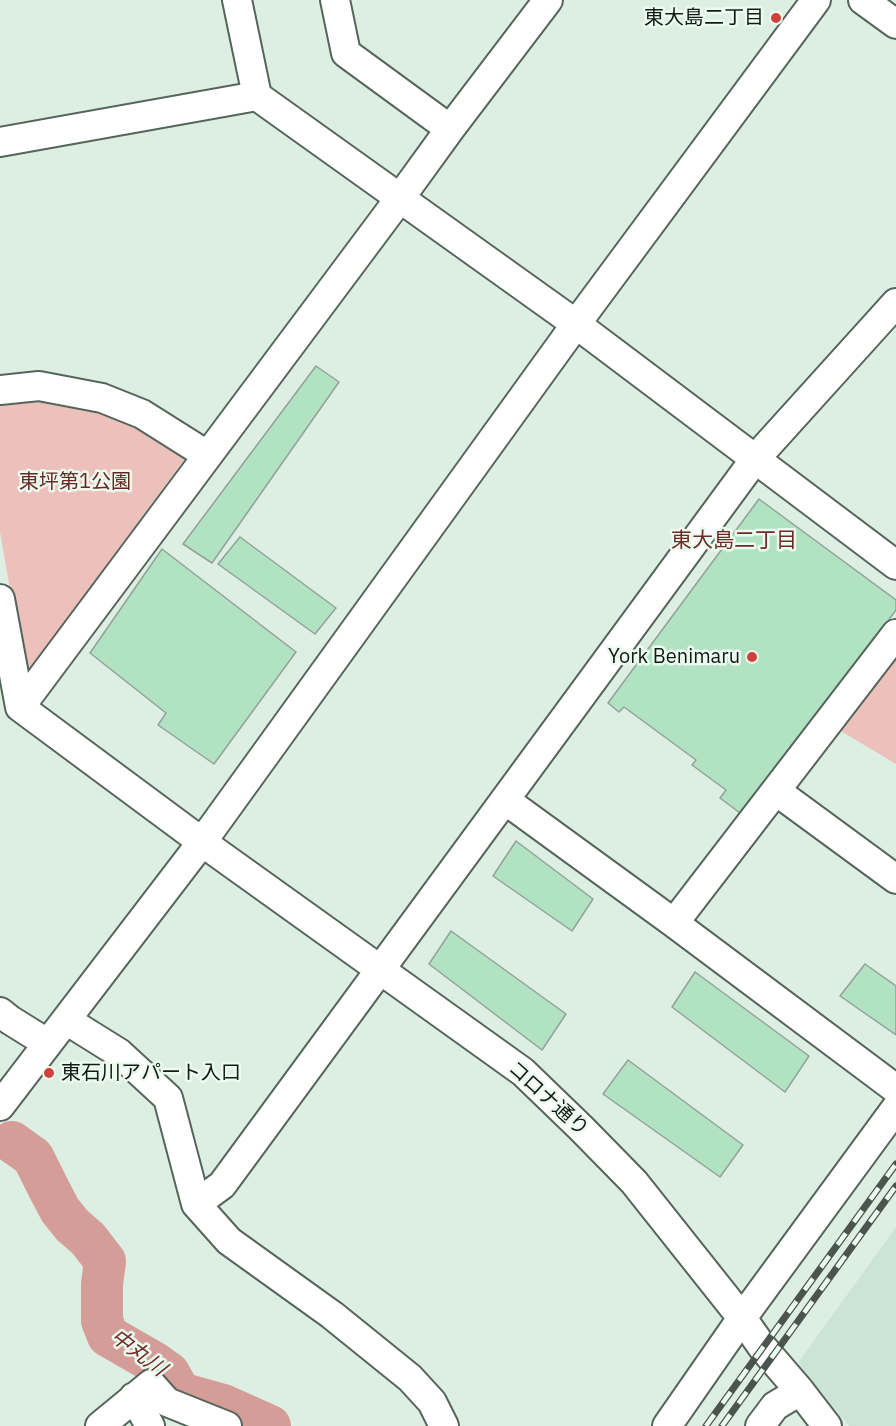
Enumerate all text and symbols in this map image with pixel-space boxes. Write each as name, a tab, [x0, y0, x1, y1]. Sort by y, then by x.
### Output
place label: 東大島二丁目	[644, 6, 764, 30]
marker: 東大島二丁目	[769, 11, 783, 25]
park label: 東坪第1公園	[19, 470, 131, 494]
district label: 東大島二丁目	[671, 528, 797, 554]
place label: York Benimaru	[608, 645, 740, 669]
marker: York Benimaru	[745, 650, 759, 664]
street label: コロナ通り	[503, 1057, 593, 1141]
place label: 東石川アパート入口	[61, 1061, 241, 1085]
marker: 東石川アパート入口	[42, 1066, 56, 1080]
water label: 中丸川	[105, 1324, 171, 1382]

